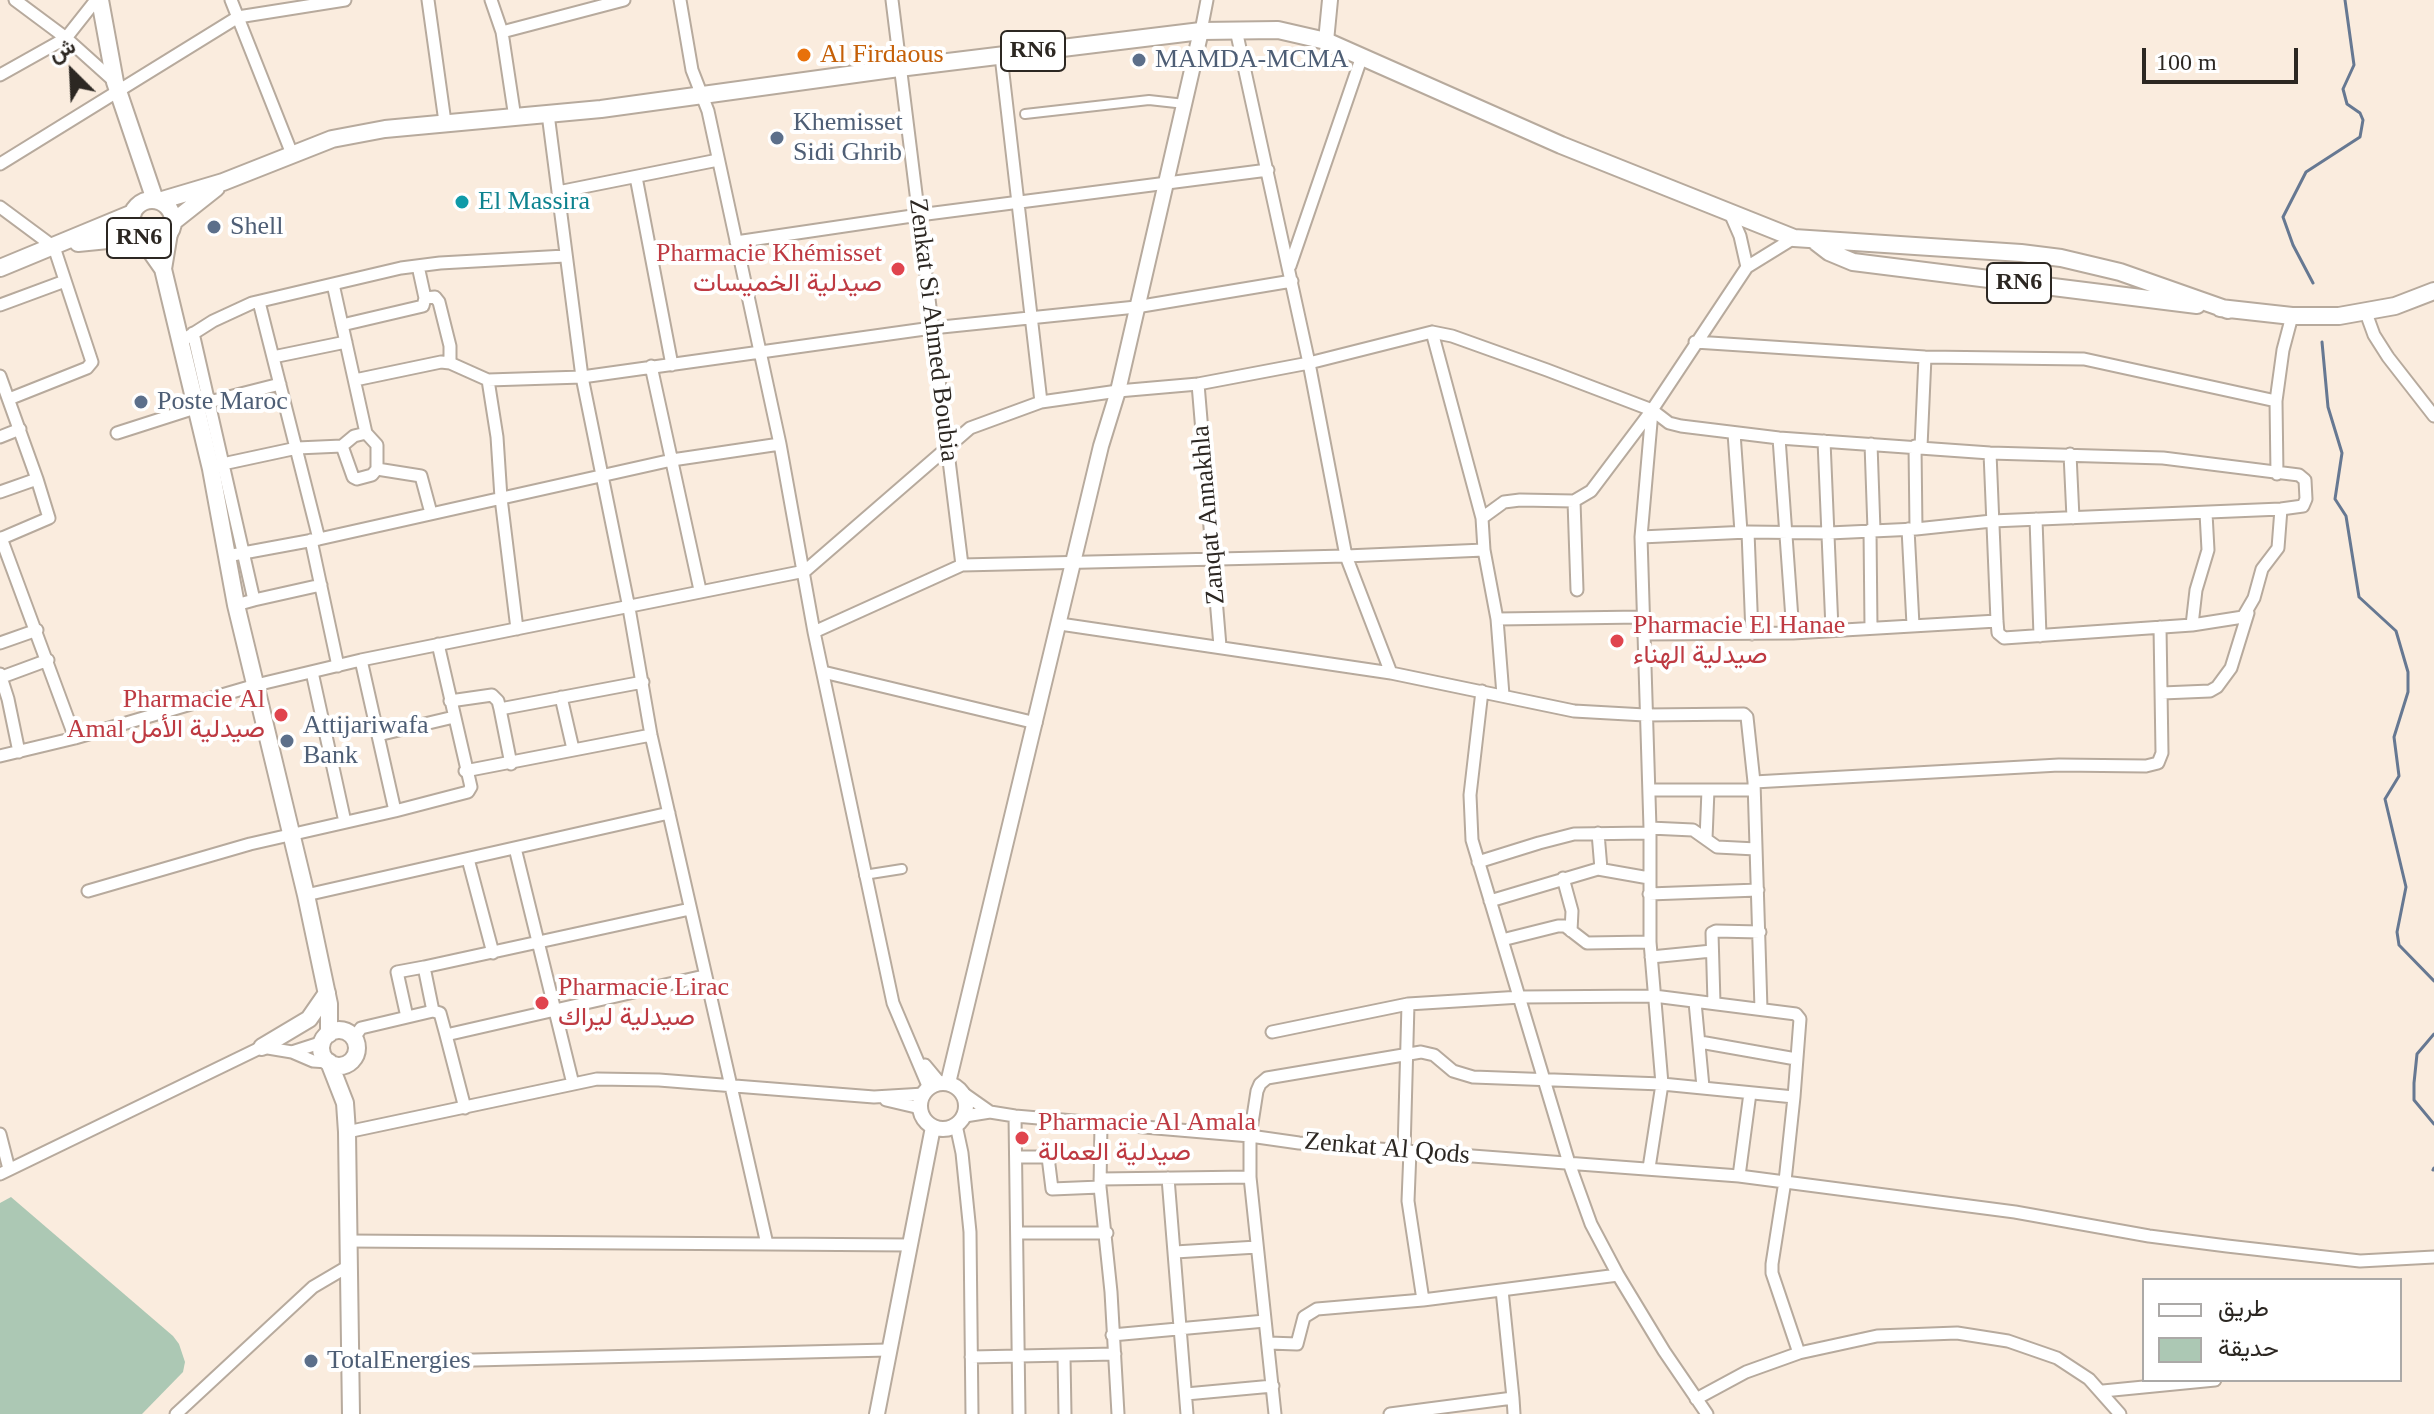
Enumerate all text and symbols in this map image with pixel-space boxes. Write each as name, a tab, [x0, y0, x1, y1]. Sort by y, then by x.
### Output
road number: RN6	[1001, 31, 1065, 71]
north arrow	[32, 32, 112, 112]
scale bar	[2146, 32, 2302, 82]
text: ش	[45, 33, 79, 66]
place label: Al Firdaous	[820, 39, 944, 71]
place label: MAMDA-MCMA	[1155, 44, 1349, 76]
marker: Al Firdaous	[795, 46, 813, 64]
text: 100 m	[2156, 49, 2217, 75]
marker: MAMDA-MCMA	[1130, 51, 1148, 69]
place label: Khemisset Sidi Ghrib	[793, 107, 903, 168]
marker: Khemisset Sidi Ghrib	[768, 129, 786, 147]
place label: El Massira	[478, 186, 590, 218]
marker: El Massira	[453, 193, 471, 211]
street label: Zenkat Si Ahmed Boubia	[901, 197, 965, 463]
place label: Shell	[230, 211, 283, 243]
road number: RN6	[107, 218, 171, 258]
marker: Shell	[205, 218, 223, 236]
place label: Pharmacie Khémisset صيدلية الخميسات	[656, 238, 882, 300]
marker: Pharmacie Khémisset صيدلية الخميسات	[889, 260, 907, 278]
road number: RN6	[1987, 263, 2051, 303]
place label: Poste Maroc	[157, 386, 288, 418]
marker: Poste Maroc	[132, 393, 150, 411]
street label: Zanqat Annakhla	[1186, 424, 1232, 606]
place label: Pharmacie El Hanae صيدلية الهناء	[1633, 610, 1845, 672]
marker: Pharmacie El Hanae صيدلية الهناء	[1608, 632, 1626, 650]
place label: Pharmacie Al Amal صيدلية الأمل	[67, 684, 265, 746]
marker: Pharmacie Al Amal صيدلية الأمل	[272, 706, 290, 724]
place label: Attijariwafa Bank	[303, 710, 429, 772]
marker: Attijariwafa Bank	[278, 732, 296, 750]
place label: Pharmacie Lirac صيدلية ليراك	[558, 972, 729, 1034]
marker: Pharmacie Lirac صيدلية ليراك	[533, 994, 551, 1012]
place label: Pharmacie Al Amala صيدلية العمالة	[1038, 1107, 1256, 1168]
street label: Zenkat Al Qods	[1303, 1126, 1471, 1172]
marker: Pharmacie Al Amala صيدلية العمالة	[1013, 1129, 1031, 1147]
legend	[2142, 1278, 2402, 1382]
text: طريق	[2218, 1295, 2269, 1321]
text: حديقة	[2218, 1335, 2279, 1361]
place label: TotalEnergies	[327, 1345, 471, 1377]
marker: TotalEnergies	[302, 1352, 320, 1370]

